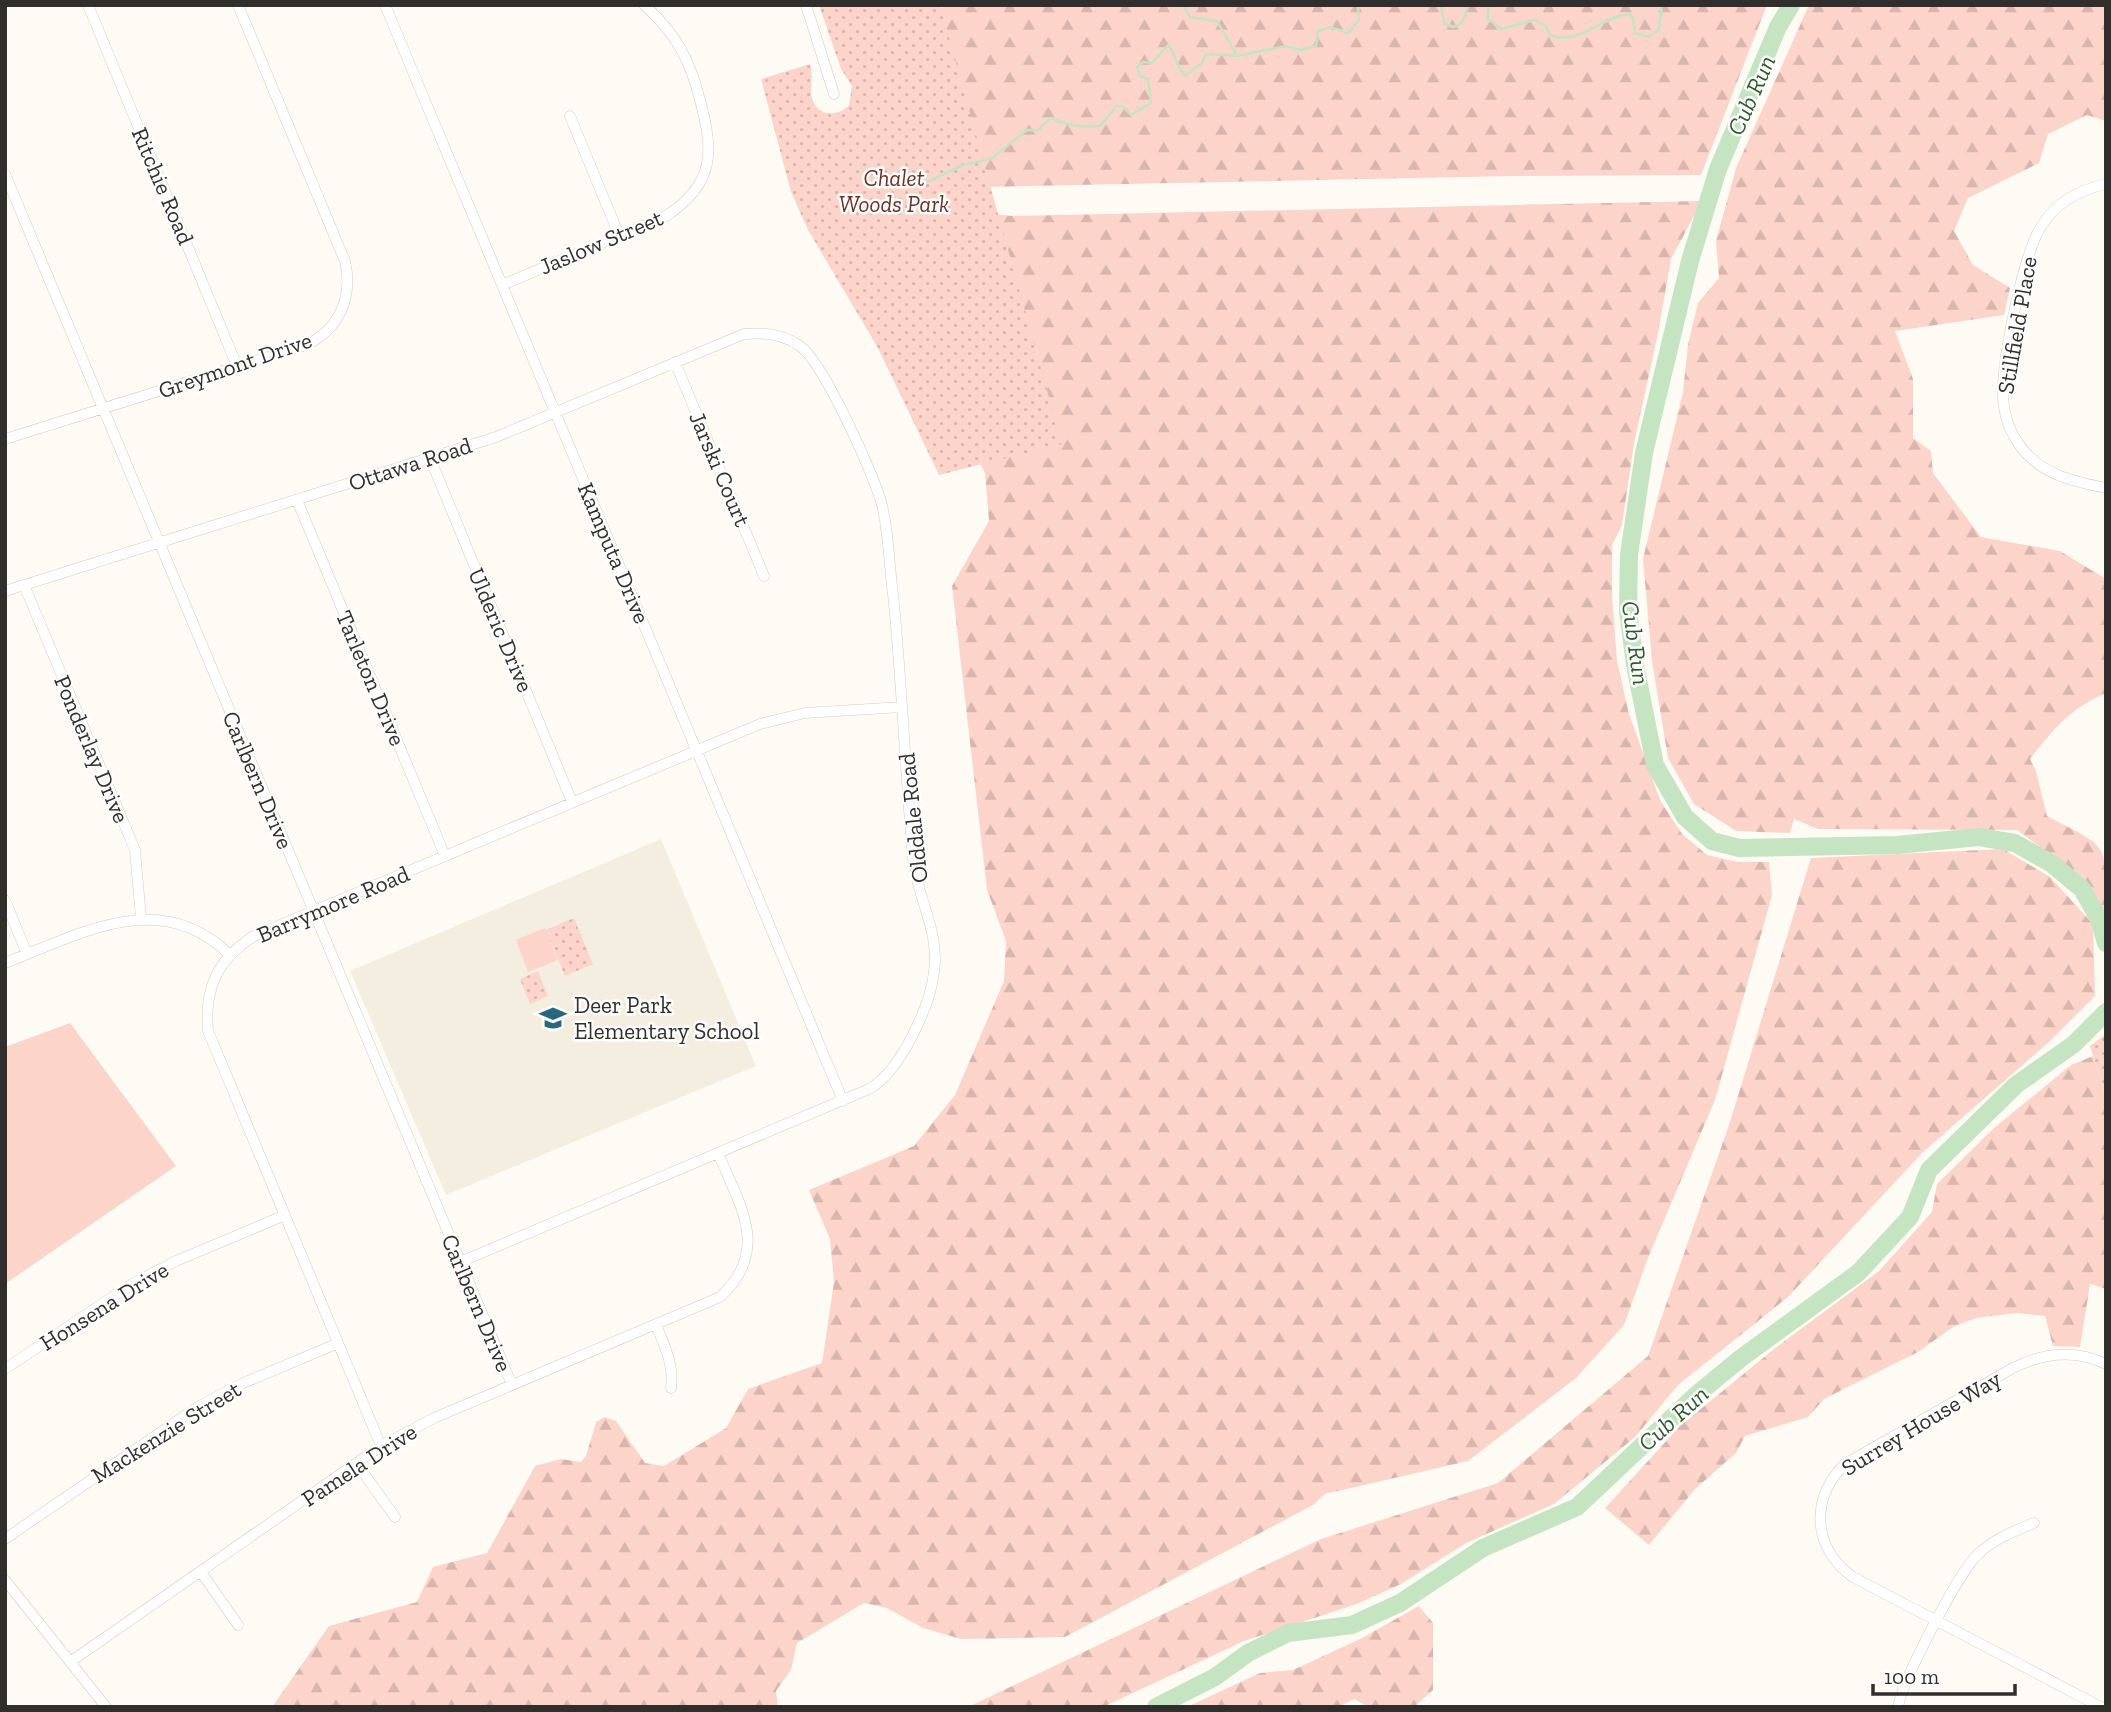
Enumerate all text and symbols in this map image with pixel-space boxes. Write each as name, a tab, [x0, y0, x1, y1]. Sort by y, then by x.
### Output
water label: Cub Run	[1721, 51, 1781, 139]
street label: Ritchie Road	[126, 123, 200, 249]
park label: Chalet Woods Park	[839, 164, 949, 218]
street label: Jaslow Street	[535, 203, 667, 281]
street label: Stillfield Place	[1991, 254, 2043, 396]
street label: Greymont Drive	[155, 326, 315, 404]
street label: Jarski Court	[683, 407, 757, 531]
street label: Ottawa Road	[345, 431, 476, 497]
street label: Kamputa Drive	[572, 478, 656, 628]
street label: Ulderic Drive	[462, 564, 540, 696]
water label: Cub Run	[1616, 599, 1656, 687]
street label: Tarleton Drive	[330, 606, 412, 750]
street label: Ponderlay Drive	[48, 671, 136, 827]
street label: Carlbern Drive	[216, 707, 300, 853]
street label: Olddale Road	[892, 751, 934, 884]
street label: Barrymore Road	[253, 859, 414, 949]
place label: Deer Park Elementary School	[574, 991, 760, 1045]
school or university icon: Deer Park Elementary School	[538, 1003, 568, 1033]
street label: Carlbern Drive	[435, 1230, 519, 1376]
street label: Honsena Drive	[35, 1255, 173, 1357]
street label: Surrey House Way	[1836, 1364, 2006, 1482]
street label: Mackenzie Street	[86, 1375, 246, 1489]
water label: Cub Run	[1632, 1379, 1714, 1457]
street label: Pamela Drive	[296, 1417, 422, 1513]
scale bar	[1873, 1652, 2015, 1696]
text: 100 m	[1884, 1664, 1939, 1689]

